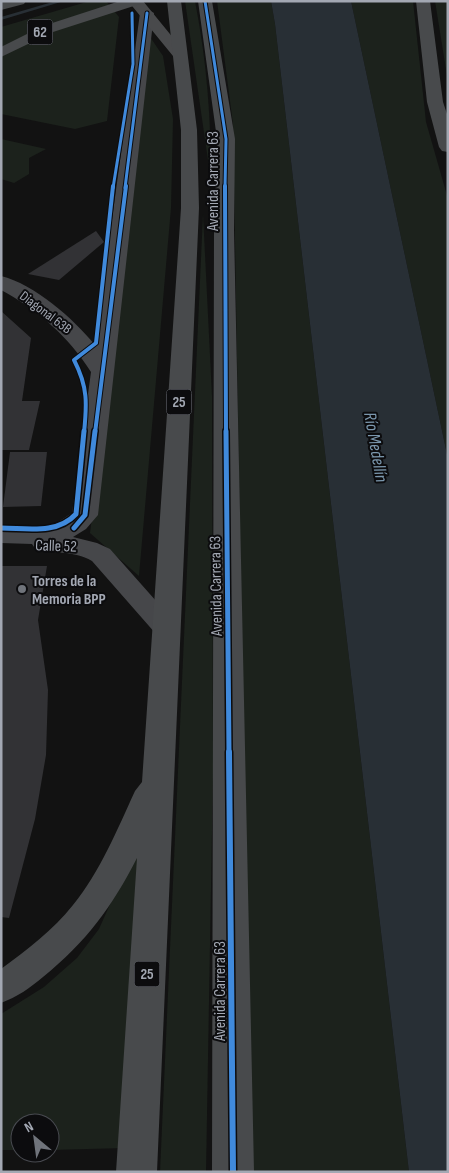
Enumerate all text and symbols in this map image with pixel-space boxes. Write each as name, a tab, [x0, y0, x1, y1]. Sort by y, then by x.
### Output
road number: 62	[28, 20, 52, 44]
street label: Avenida Carrera 63	[204, 131, 223, 232]
street label: Diagonal 63B	[16, 287, 75, 337]
road number: 25	[166, 390, 192, 414]
water label: Río Medellín	[359, 410, 392, 484]
street label: Calle 52	[35, 536, 77, 557]
street label: Avenida Carrera 63	[206, 536, 227, 637]
place label: Torres de la Memoria BPP	[32, 572, 106, 609]
marker: Torres de la Memoria BPP	[16, 583, 28, 595]
street label: Avenida Carrera 63	[211, 941, 230, 1042]
road number: 25	[134, 962, 160, 986]
north arrow	[10, 1113, 60, 1163]
text: N	[22, 1118, 36, 1136]

